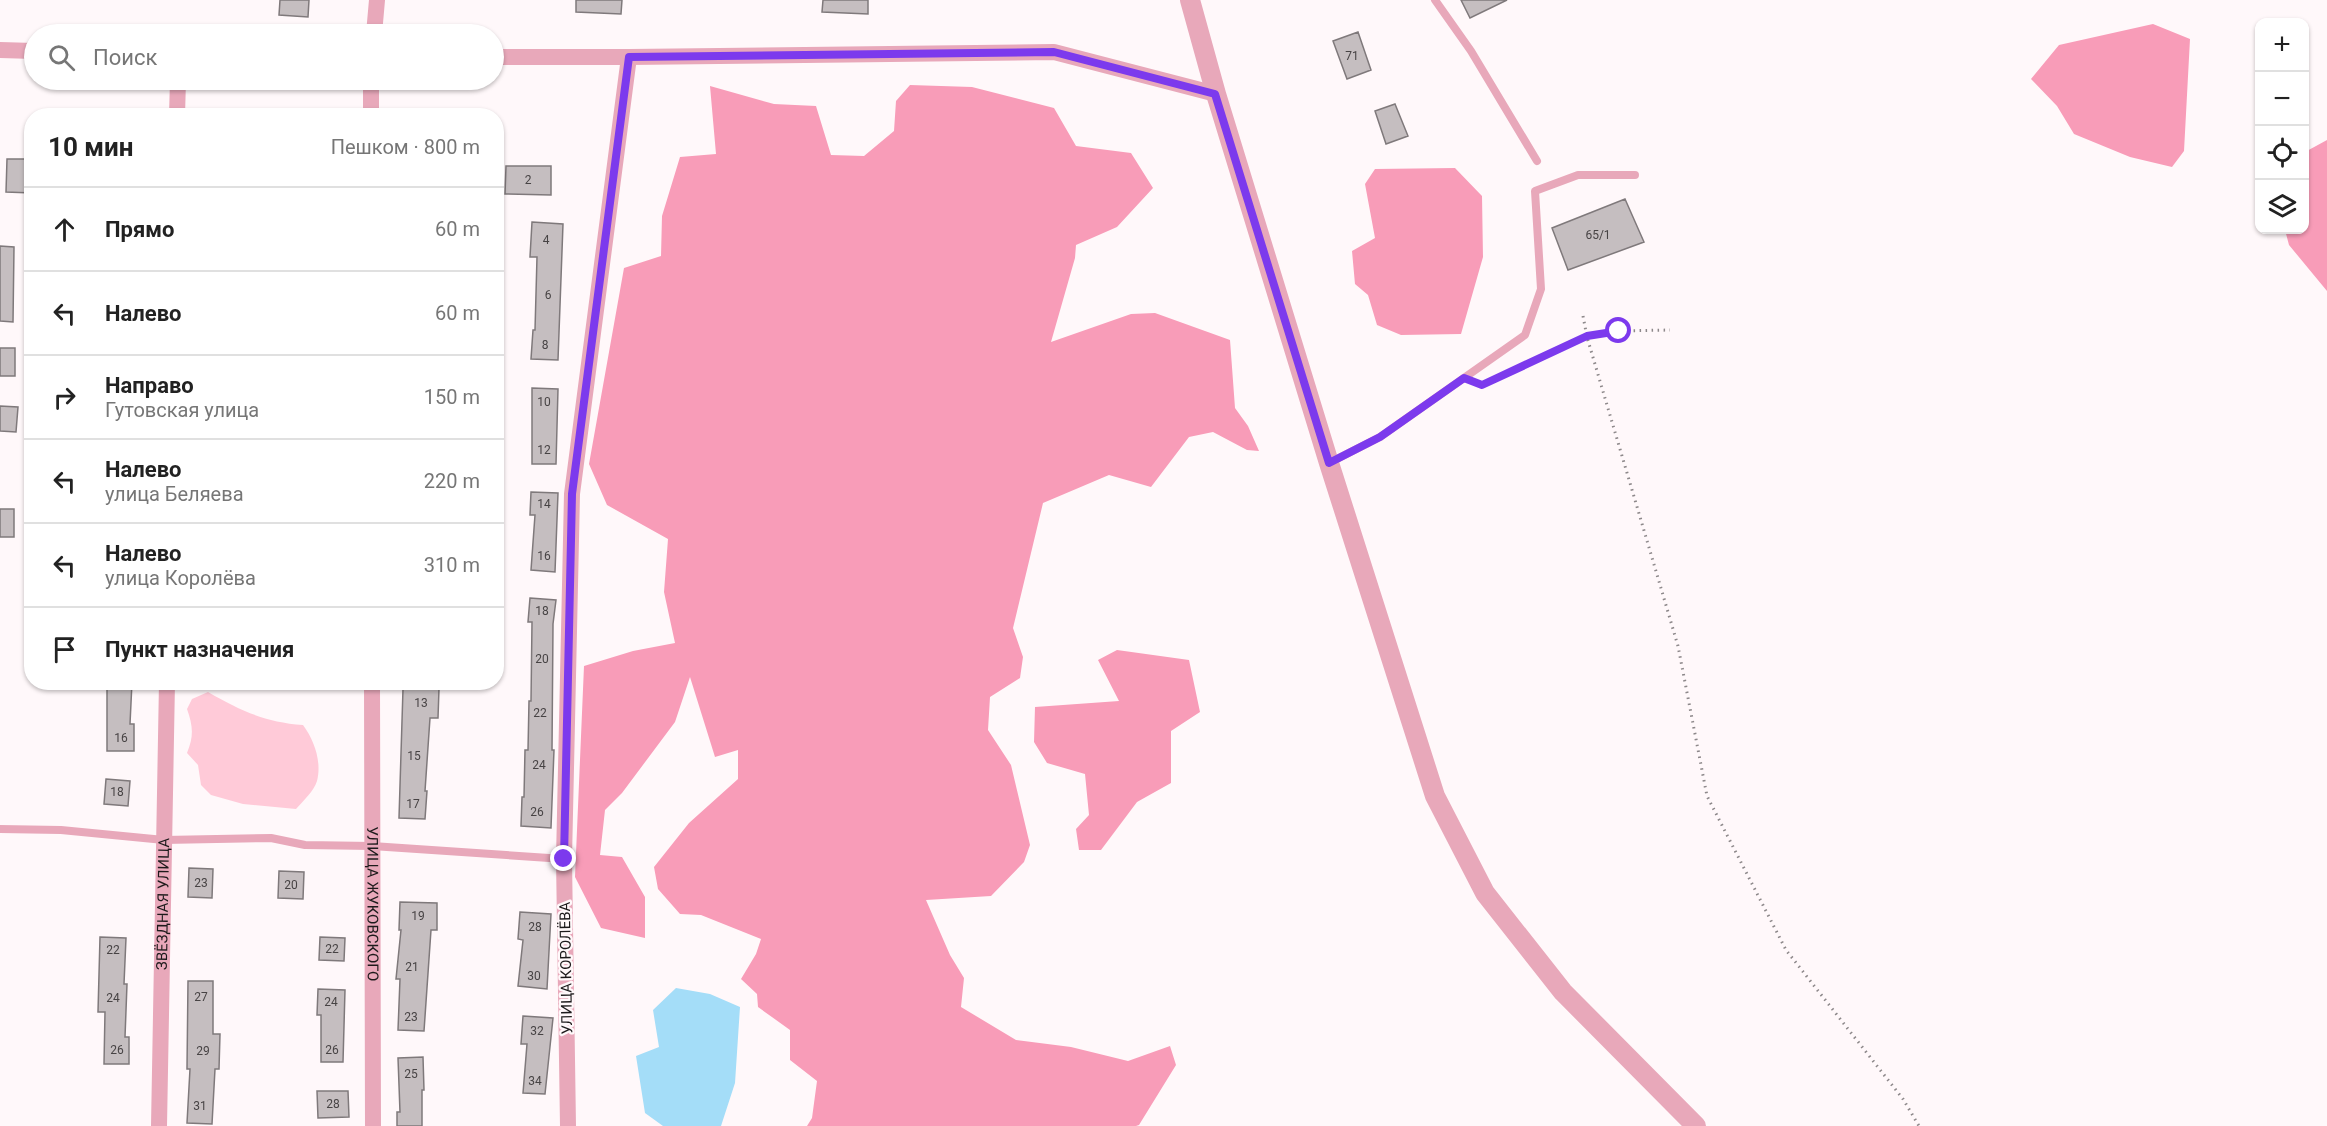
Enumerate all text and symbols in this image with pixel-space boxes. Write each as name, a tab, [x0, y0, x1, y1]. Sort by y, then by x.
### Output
map controls	[2255, 18, 2309, 234]
button: +	[2255, 18, 2309, 72]
search box	[24, 24, 504, 90]
icon: search	[45, 41, 78, 74]
text: Поиск	[93, 45, 157, 70]
house number: 71	[1345, 49, 1359, 63]
button: −	[2255, 72, 2309, 126]
button: locate	[2255, 126, 2309, 180]
text: 10 мин	[48, 132, 133, 162]
text: Пешком · 800 m	[331, 135, 480, 159]
house number: 2	[525, 173, 532, 187]
button: layers	[2255, 180, 2309, 234]
icon: ahead	[48, 213, 81, 246]
text: Прямо	[105, 217, 174, 242]
text: 60 m	[435, 217, 480, 241]
house number: 65/1	[1585, 228, 1611, 242]
house number: 4	[543, 233, 550, 247]
house number: 6	[545, 288, 552, 302]
icon: left	[48, 297, 81, 330]
text: Налево	[105, 301, 182, 326]
text: 60 m	[435, 301, 480, 325]
route start	[1605, 317, 1631, 343]
house number: 8	[542, 338, 549, 352]
text: Направо	[105, 373, 194, 398]
icon: right	[48, 381, 81, 414]
text: 150 m	[424, 385, 480, 409]
house number: 10	[537, 395, 551, 409]
text: Гутовская улица	[105, 398, 259, 422]
house number: 12	[537, 443, 551, 457]
text: Налево	[105, 457, 182, 482]
icon: left	[48, 465, 81, 498]
text: 220 m	[424, 469, 480, 493]
text: улица Беляева	[105, 482, 244, 506]
house number: 14	[537, 497, 551, 511]
text: Налево	[105, 541, 182, 566]
icon: left	[48, 549, 81, 582]
house number: 16	[537, 549, 551, 563]
text: 310 m	[424, 553, 480, 577]
text: улица Королёва	[105, 566, 256, 590]
house number: 18	[535, 604, 549, 618]
icon: arrive	[48, 633, 81, 666]
text: Пункт назначения	[105, 637, 294, 662]
house number: 20	[535, 652, 549, 666]
house number: 13	[414, 696, 428, 710]
house number: 22	[533, 706, 547, 720]
house number: 16	[114, 731, 128, 745]
house number: 15	[407, 749, 421, 763]
house number: 24	[532, 758, 546, 772]
house number: 18	[110, 785, 124, 799]
house number: 17	[406, 797, 420, 811]
house number: 26	[530, 805, 544, 819]
street label: УЛИЦА ЖУКОВСКОГО	[363, 827, 382, 981]
street label: ЗВЁЗДНАЯ УЛИЦА	[153, 838, 173, 970]
route end	[550, 845, 576, 871]
house number: 23	[194, 876, 208, 890]
house number: 20	[284, 878, 298, 892]
street label: УЛИЦА КОРОЛЁВА	[556, 901, 576, 1034]
house number: 19	[411, 909, 425, 923]
house number: 28	[528, 920, 542, 934]
house number: 22	[325, 942, 339, 956]
house number: 22	[106, 943, 120, 957]
house number: 21	[405, 960, 419, 974]
house number: 30	[527, 969, 541, 983]
house number: 27	[194, 990, 208, 1004]
house number: 24	[106, 991, 120, 1005]
house number: 24	[324, 995, 338, 1009]
house number: 23	[404, 1010, 418, 1024]
house number: 32	[530, 1024, 544, 1038]
house number: 26	[110, 1043, 124, 1057]
house number: 26	[325, 1043, 339, 1057]
house number: 29	[196, 1044, 210, 1058]
house number: 25	[404, 1067, 418, 1081]
house number: 34	[528, 1074, 542, 1088]
house number: 28	[326, 1097, 340, 1111]
house number: 31	[193, 1099, 207, 1113]

